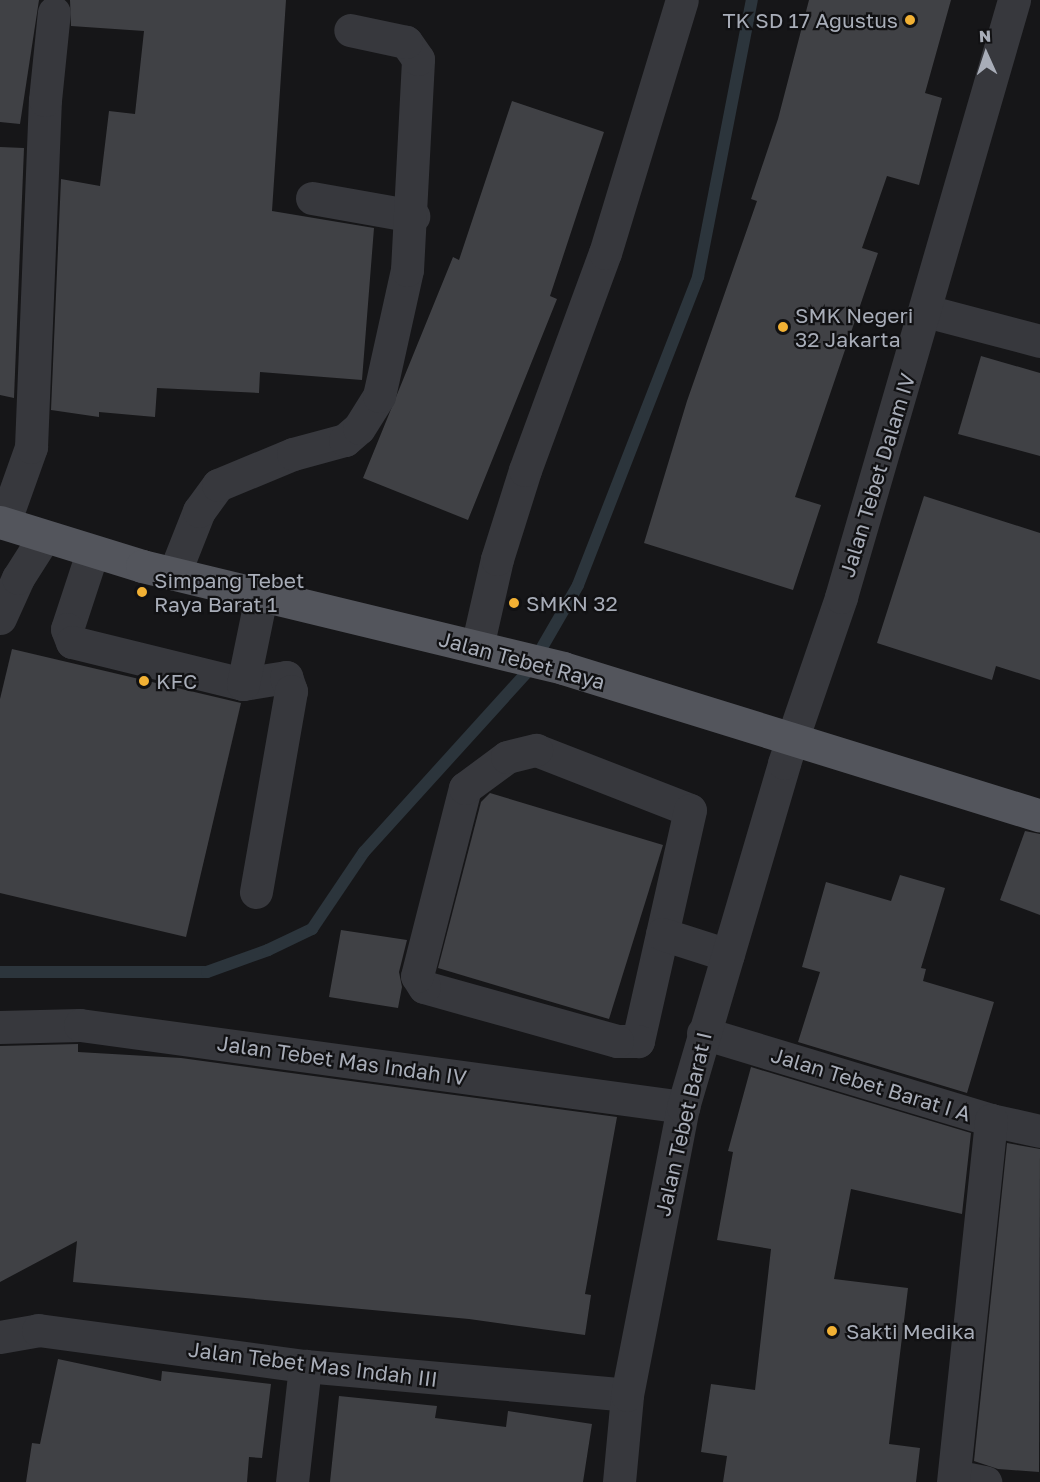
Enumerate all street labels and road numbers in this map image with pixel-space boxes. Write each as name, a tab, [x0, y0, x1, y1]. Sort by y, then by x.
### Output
street label: Jalan Tebet Dalam IV	[834, 370, 920, 580]
street label: Jalan Tebet Raya	[436, 626, 608, 694]
street label: Jalan Tebet Mas Indah IV	[216, 1030, 468, 1090]
street label: Jalan Tebet Barat I	[650, 1030, 716, 1218]
street label: Jalan Tebet Barat I A	[768, 1042, 974, 1126]
street label: Jalan Tebet Mas Indah III	[187, 1336, 439, 1392]

